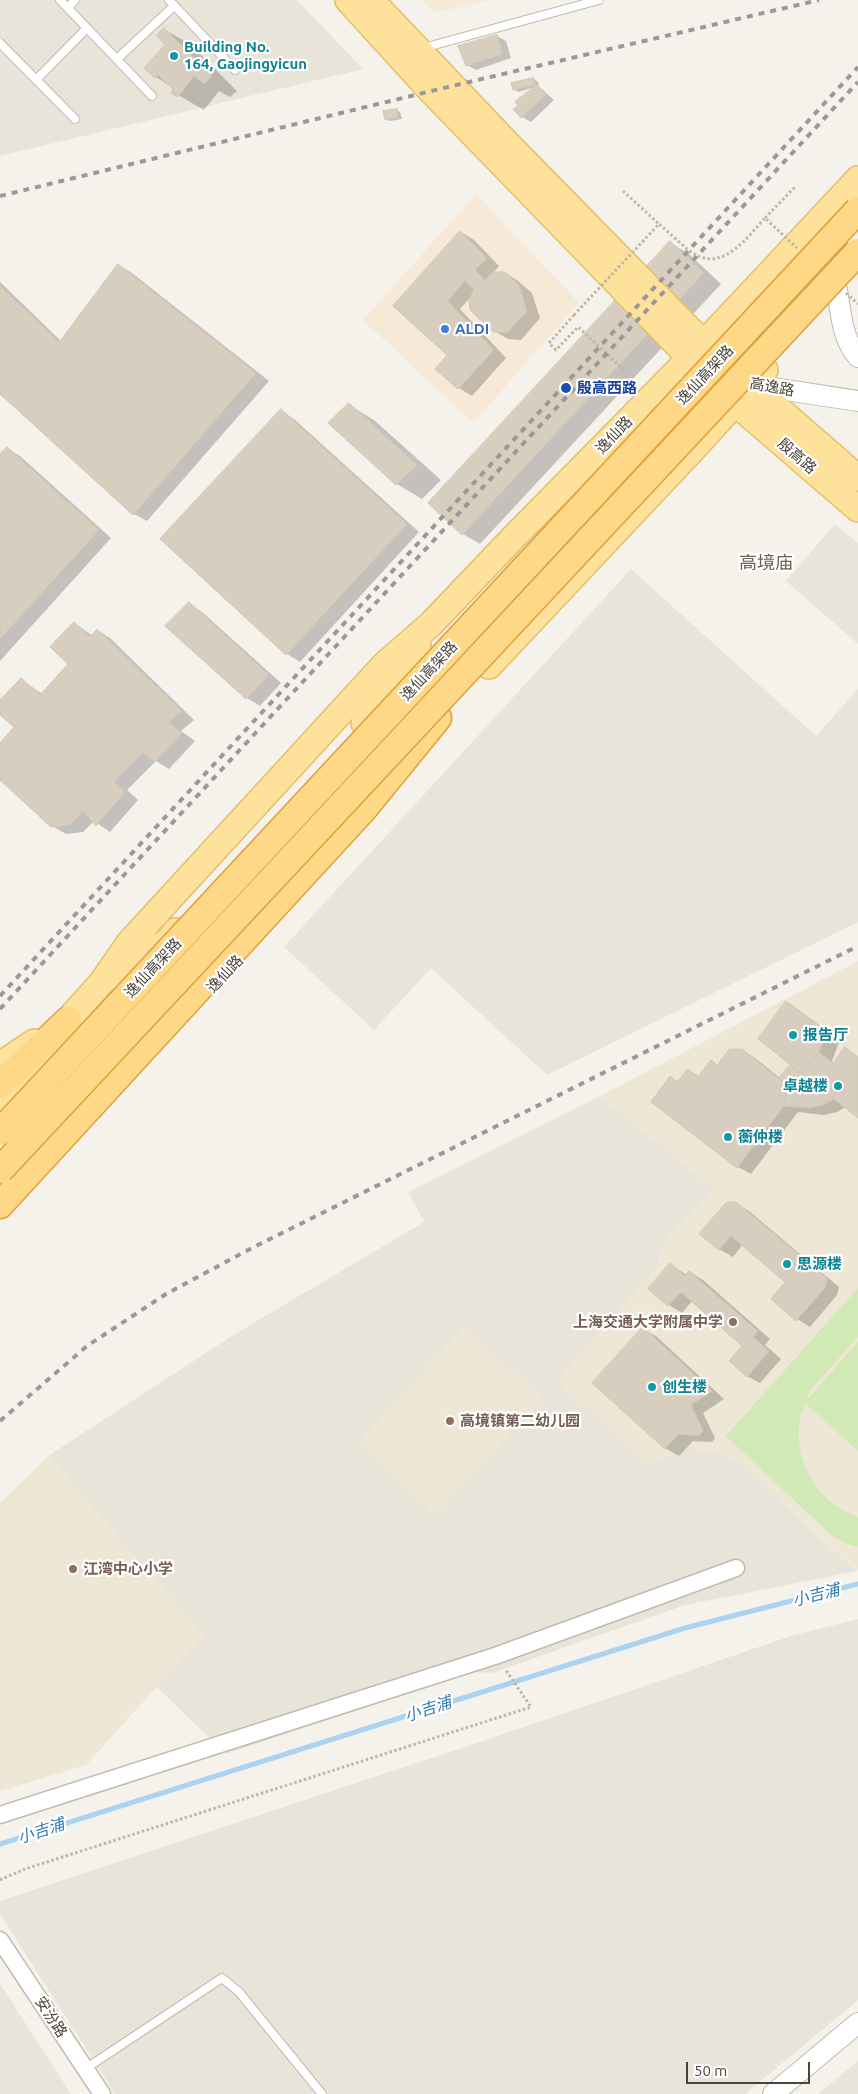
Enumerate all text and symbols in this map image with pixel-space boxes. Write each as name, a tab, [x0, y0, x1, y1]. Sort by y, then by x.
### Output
place label: Building No. 164, Gaojingyicun	[184, 38, 307, 73]
marker: Building No. 164, Gaojingyicun	[168, 50, 180, 62]
place label: ALDI	[455, 320, 489, 338]
marker: ALDI	[439, 323, 451, 335]
street label: 逸仙高架路	[673, 341, 737, 409]
street label: 高逸路	[748, 374, 796, 400]
place label: 殷高西路	[577, 379, 637, 397]
marker: 殷高西路	[559, 381, 573, 395]
street label: 逸仙路	[592, 413, 636, 457]
street label: 殷高路	[774, 434, 820, 478]
district label: 高境庙	[739, 552, 793, 574]
street label: 逸仙高架路	[397, 637, 461, 705]
street label: 逸仙高架路	[121, 934, 185, 1002]
street label: 逸仙路	[203, 951, 247, 997]
place label: 报告厅	[803, 1026, 848, 1044]
marker: 报告厅	[787, 1029, 799, 1041]
place label: 卓越楼	[783, 1077, 828, 1095]
marker: 卓越楼	[832, 1080, 844, 1092]
place label: 蘅仲楼	[738, 1128, 783, 1146]
marker: 蘅仲楼	[722, 1131, 734, 1143]
place label: 思源楼	[797, 1255, 842, 1273]
marker: 思源楼	[781, 1258, 793, 1270]
place label: 上海交通大学附属中学	[573, 1313, 723, 1331]
marker: 上海交通大学附属中学	[727, 1316, 739, 1328]
place label: 创生楼	[662, 1378, 707, 1396]
marker: 创生楼	[646, 1381, 658, 1393]
place label: 高境镇第二幼儿园	[460, 1412, 580, 1430]
marker: 高境镇第二幼儿园	[444, 1415, 456, 1427]
place label: 江湾中心小学	[83, 1560, 173, 1578]
marker: 江湾中心小学	[67, 1563, 79, 1575]
water label: 小吉浦	[790, 1580, 842, 1610]
water label: 小吉浦	[402, 1692, 454, 1726]
water label: 小吉浦	[15, 1814, 67, 1848]
street label: 安汾路	[31, 1993, 71, 2041]
scale bar	[688, 2052, 812, 2084]
text: 50 m	[694, 2062, 727, 2079]

